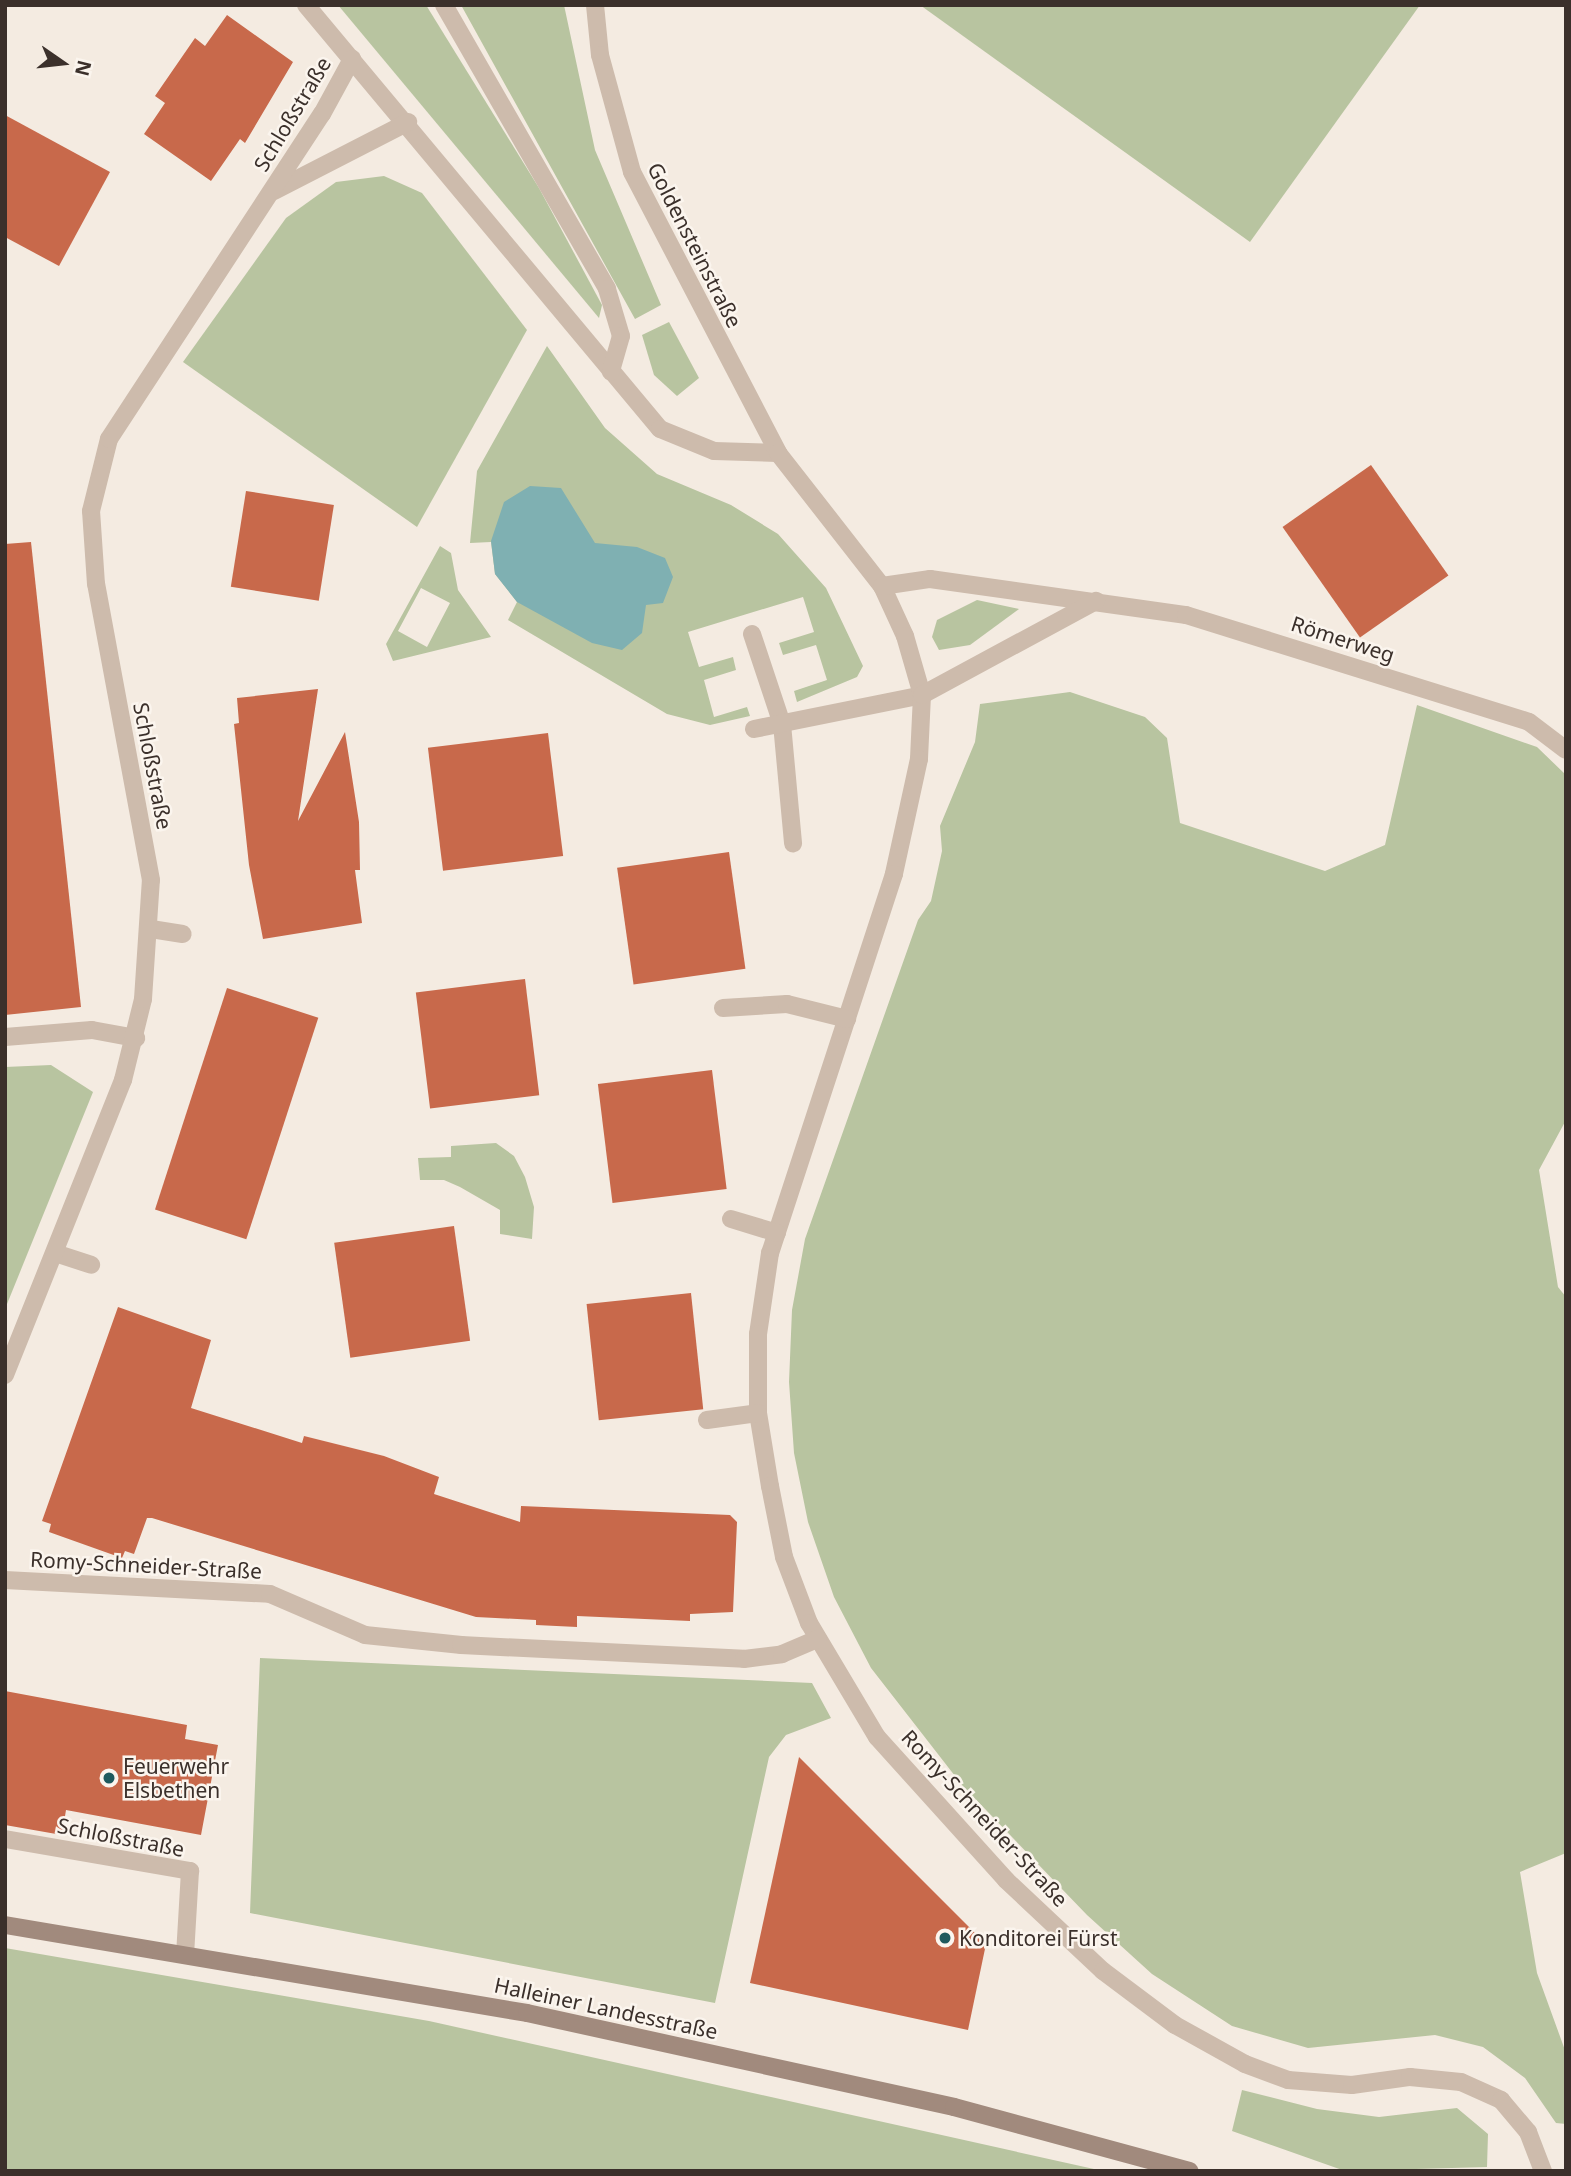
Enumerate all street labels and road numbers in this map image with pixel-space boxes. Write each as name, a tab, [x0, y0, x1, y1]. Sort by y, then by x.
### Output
street label: Schloßstraße	[248, 52, 336, 176]
street label: Goldensteinstraße	[643, 158, 747, 332]
street label: Römerweg	[1288, 610, 1398, 668]
street label: Schloßstraße	[128, 700, 178, 832]
street label: Romy-Schneider-Straße	[29, 1546, 263, 1584]
street label: Romy-Schneider-Straße	[897, 1725, 1073, 1911]
street label: Schloßstraße	[55, 1812, 187, 1862]
street label: Halleiner Landesstraße	[492, 1972, 720, 2044]

